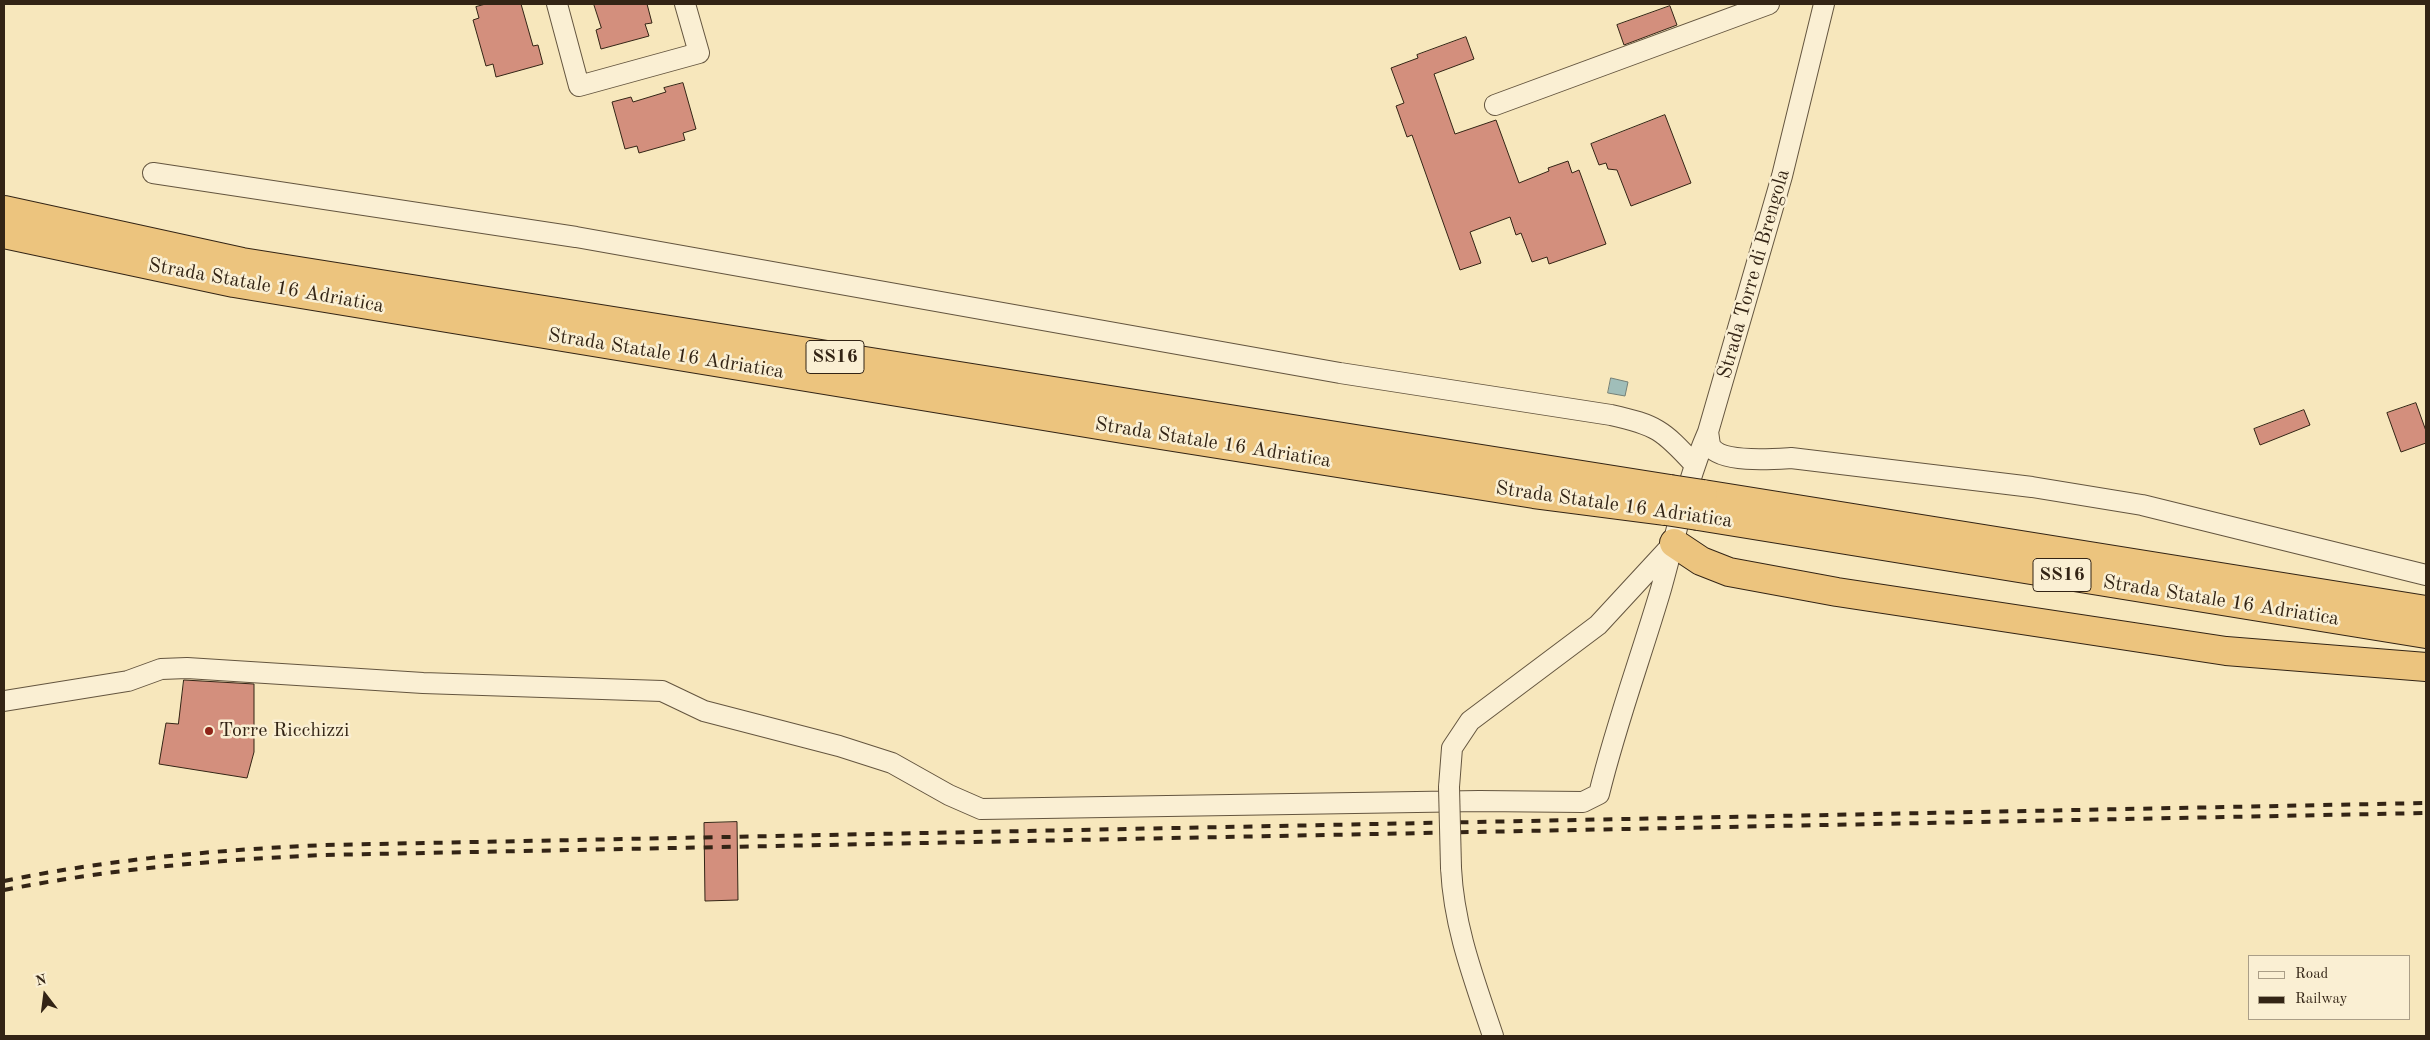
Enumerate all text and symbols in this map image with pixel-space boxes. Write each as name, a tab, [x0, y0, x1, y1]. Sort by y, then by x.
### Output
street label: Strada Torre di Brengola	[1713, 166, 1795, 382]
street label: Strada Statale 16 Adriatica	[146, 253, 386, 319]
street label: Strada Statale 16 Adriatica	[546, 323, 786, 385]
road number: SS16	[806, 341, 864, 374]
street label: Strada Statale 16 Adriatica	[1093, 412, 1333, 474]
street label: Strada Statale 16 Adriatica	[1494, 477, 1734, 533]
road number: SS16	[2033, 558, 2091, 592]
street label: Strada Statale 16 Adriatica	[2101, 570, 2341, 632]
place label: Torre Ricchizzi	[219, 719, 349, 743]
marker: Torre Ricchizzi	[203, 725, 215, 737]
legend	[2248, 955, 2410, 1020]
text: Road	[2295, 967, 2328, 982]
north arrow	[20, 970, 70, 1020]
text: N	[34, 972, 48, 989]
text: Railway	[2295, 992, 2348, 1007]

